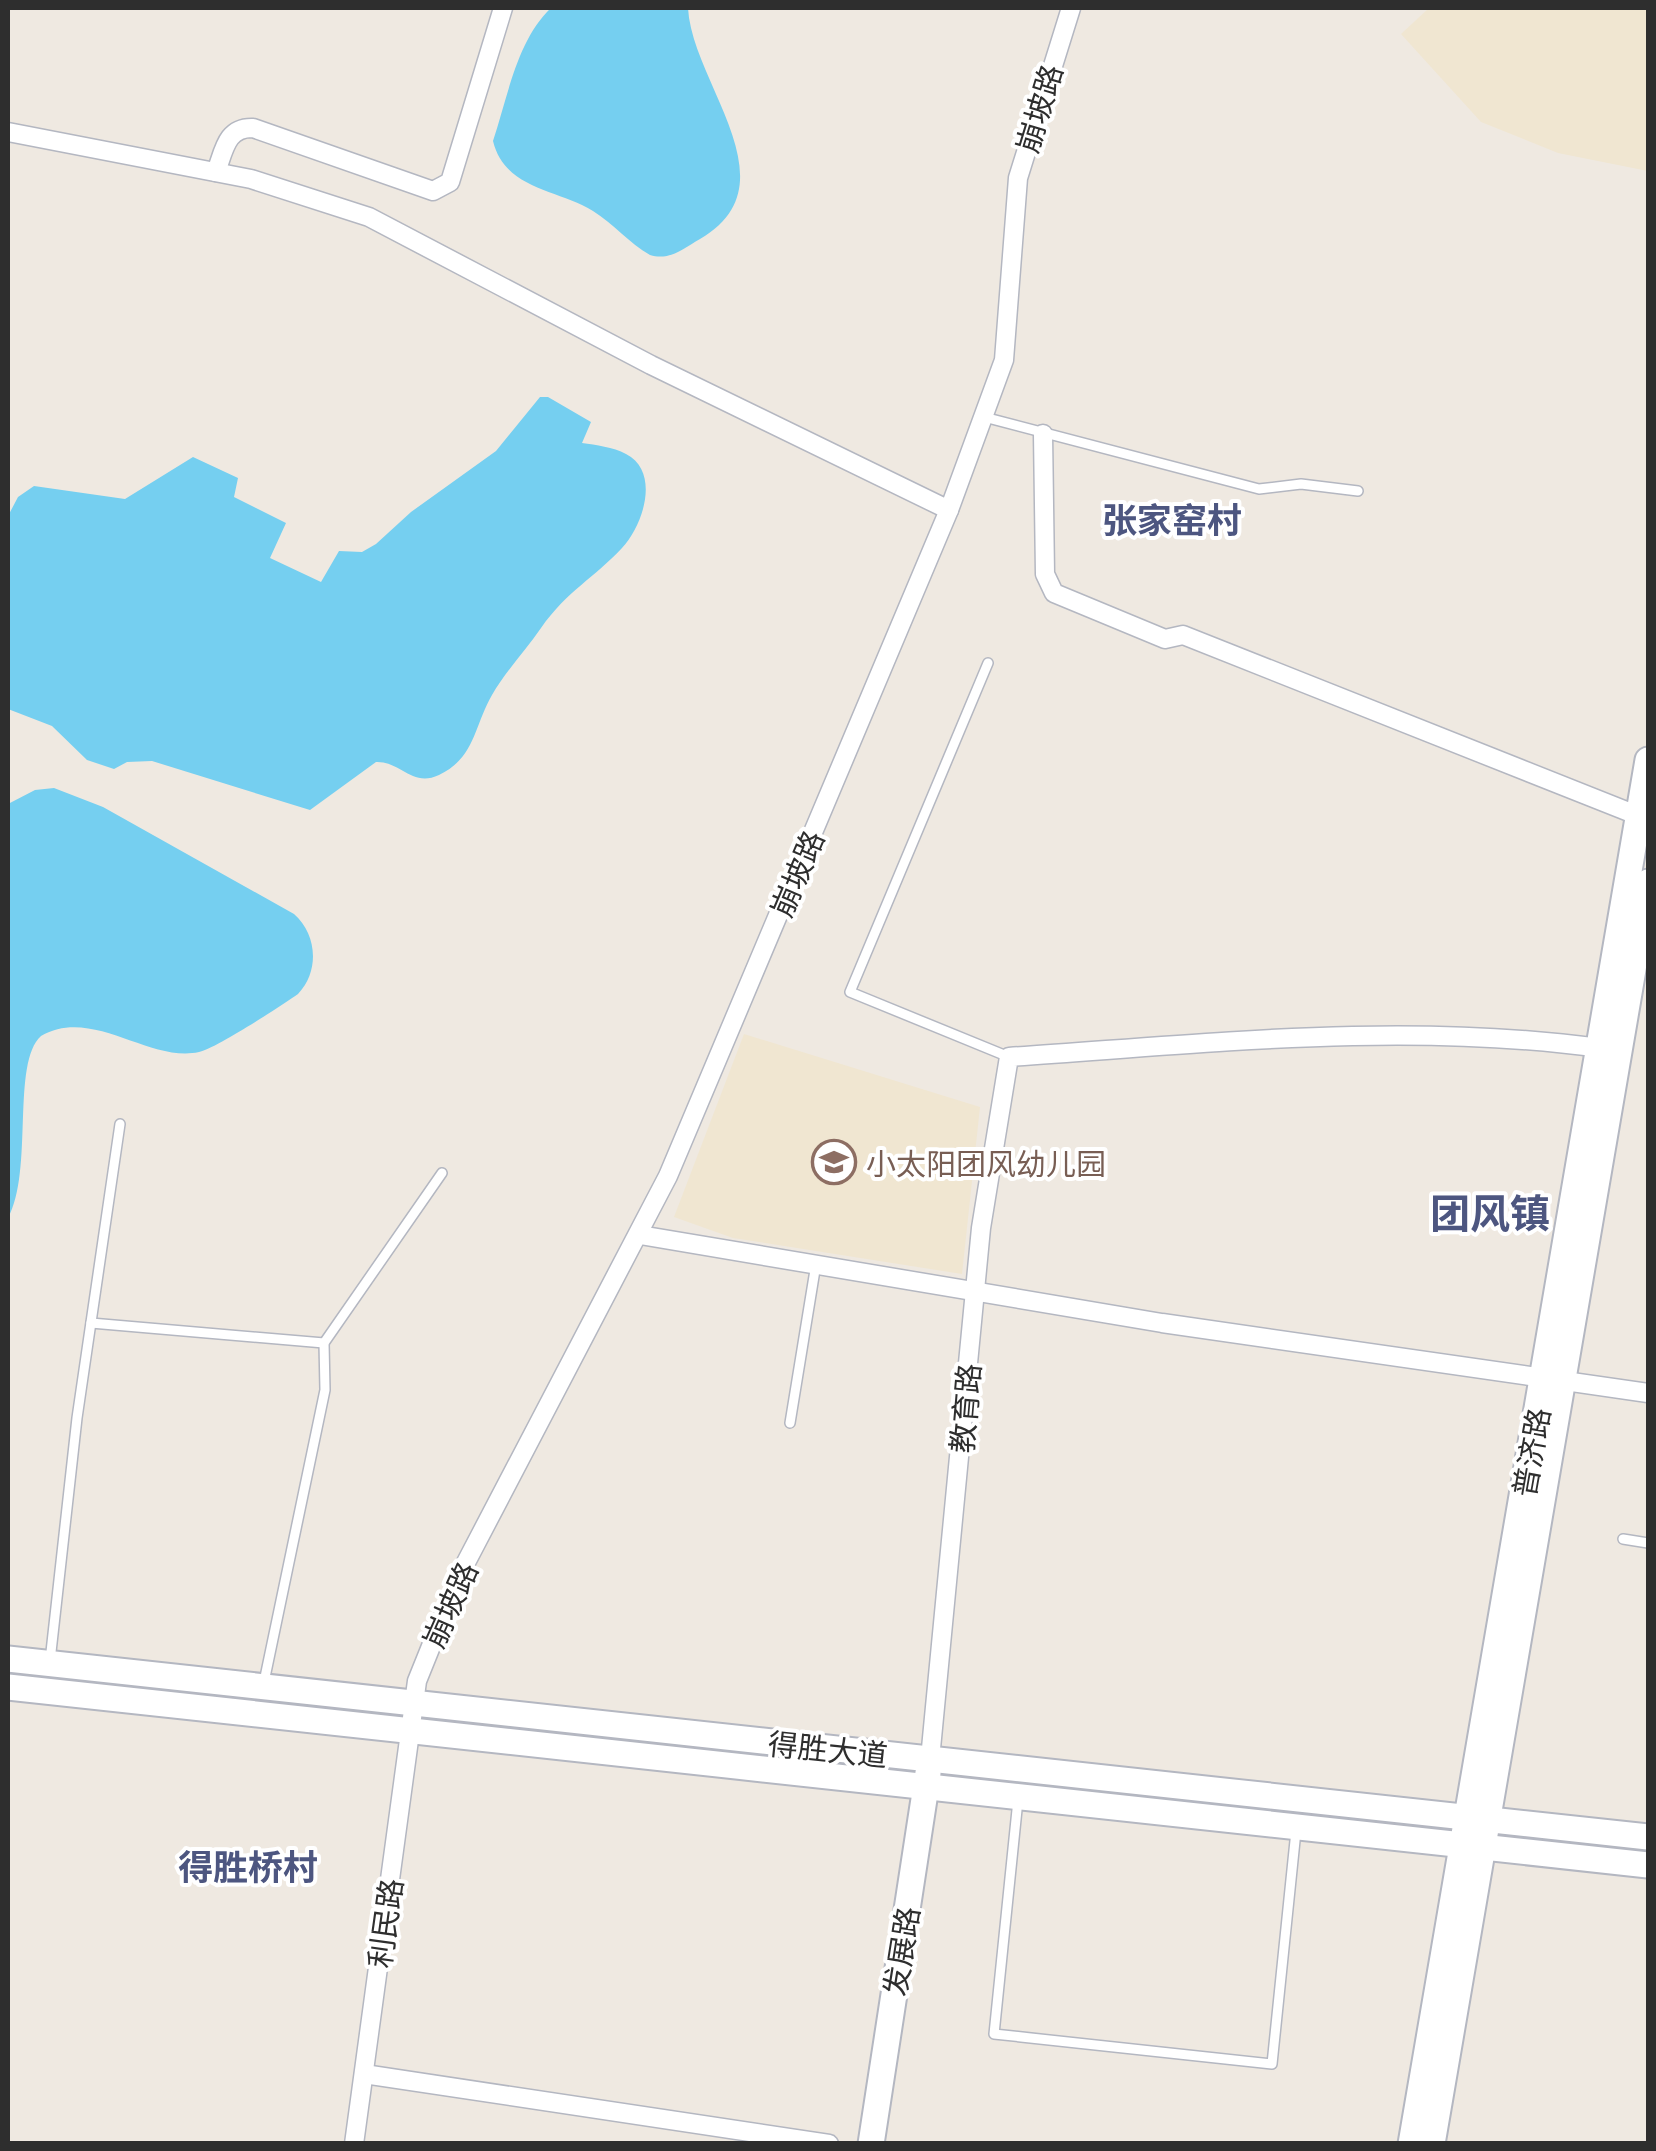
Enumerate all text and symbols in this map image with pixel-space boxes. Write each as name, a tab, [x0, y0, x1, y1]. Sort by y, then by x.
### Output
street label: 崩坡路	[1007, 60, 1069, 156]
district label: 张家窑村	[1102, 497, 1242, 540]
street label: 崩坡路	[761, 824, 831, 922]
school or university icon: 小太阳团风幼儿园	[811, 1139, 857, 1185]
place label: 小太阳团风幼儿园	[866, 1144, 1106, 1181]
district label: 团风镇	[1430, 1187, 1550, 1236]
street label: 教育路	[942, 1362, 986, 1454]
street label: 普济路	[1504, 1404, 1556, 1500]
street label: 崩坡路	[414, 1555, 484, 1653]
street label: 得胜大道	[766, 1723, 890, 1773]
district label: 得胜桥村	[178, 1844, 318, 1887]
street label: 利民路	[359, 1876, 409, 1970]
street label: 发展路	[875, 1904, 925, 1998]

